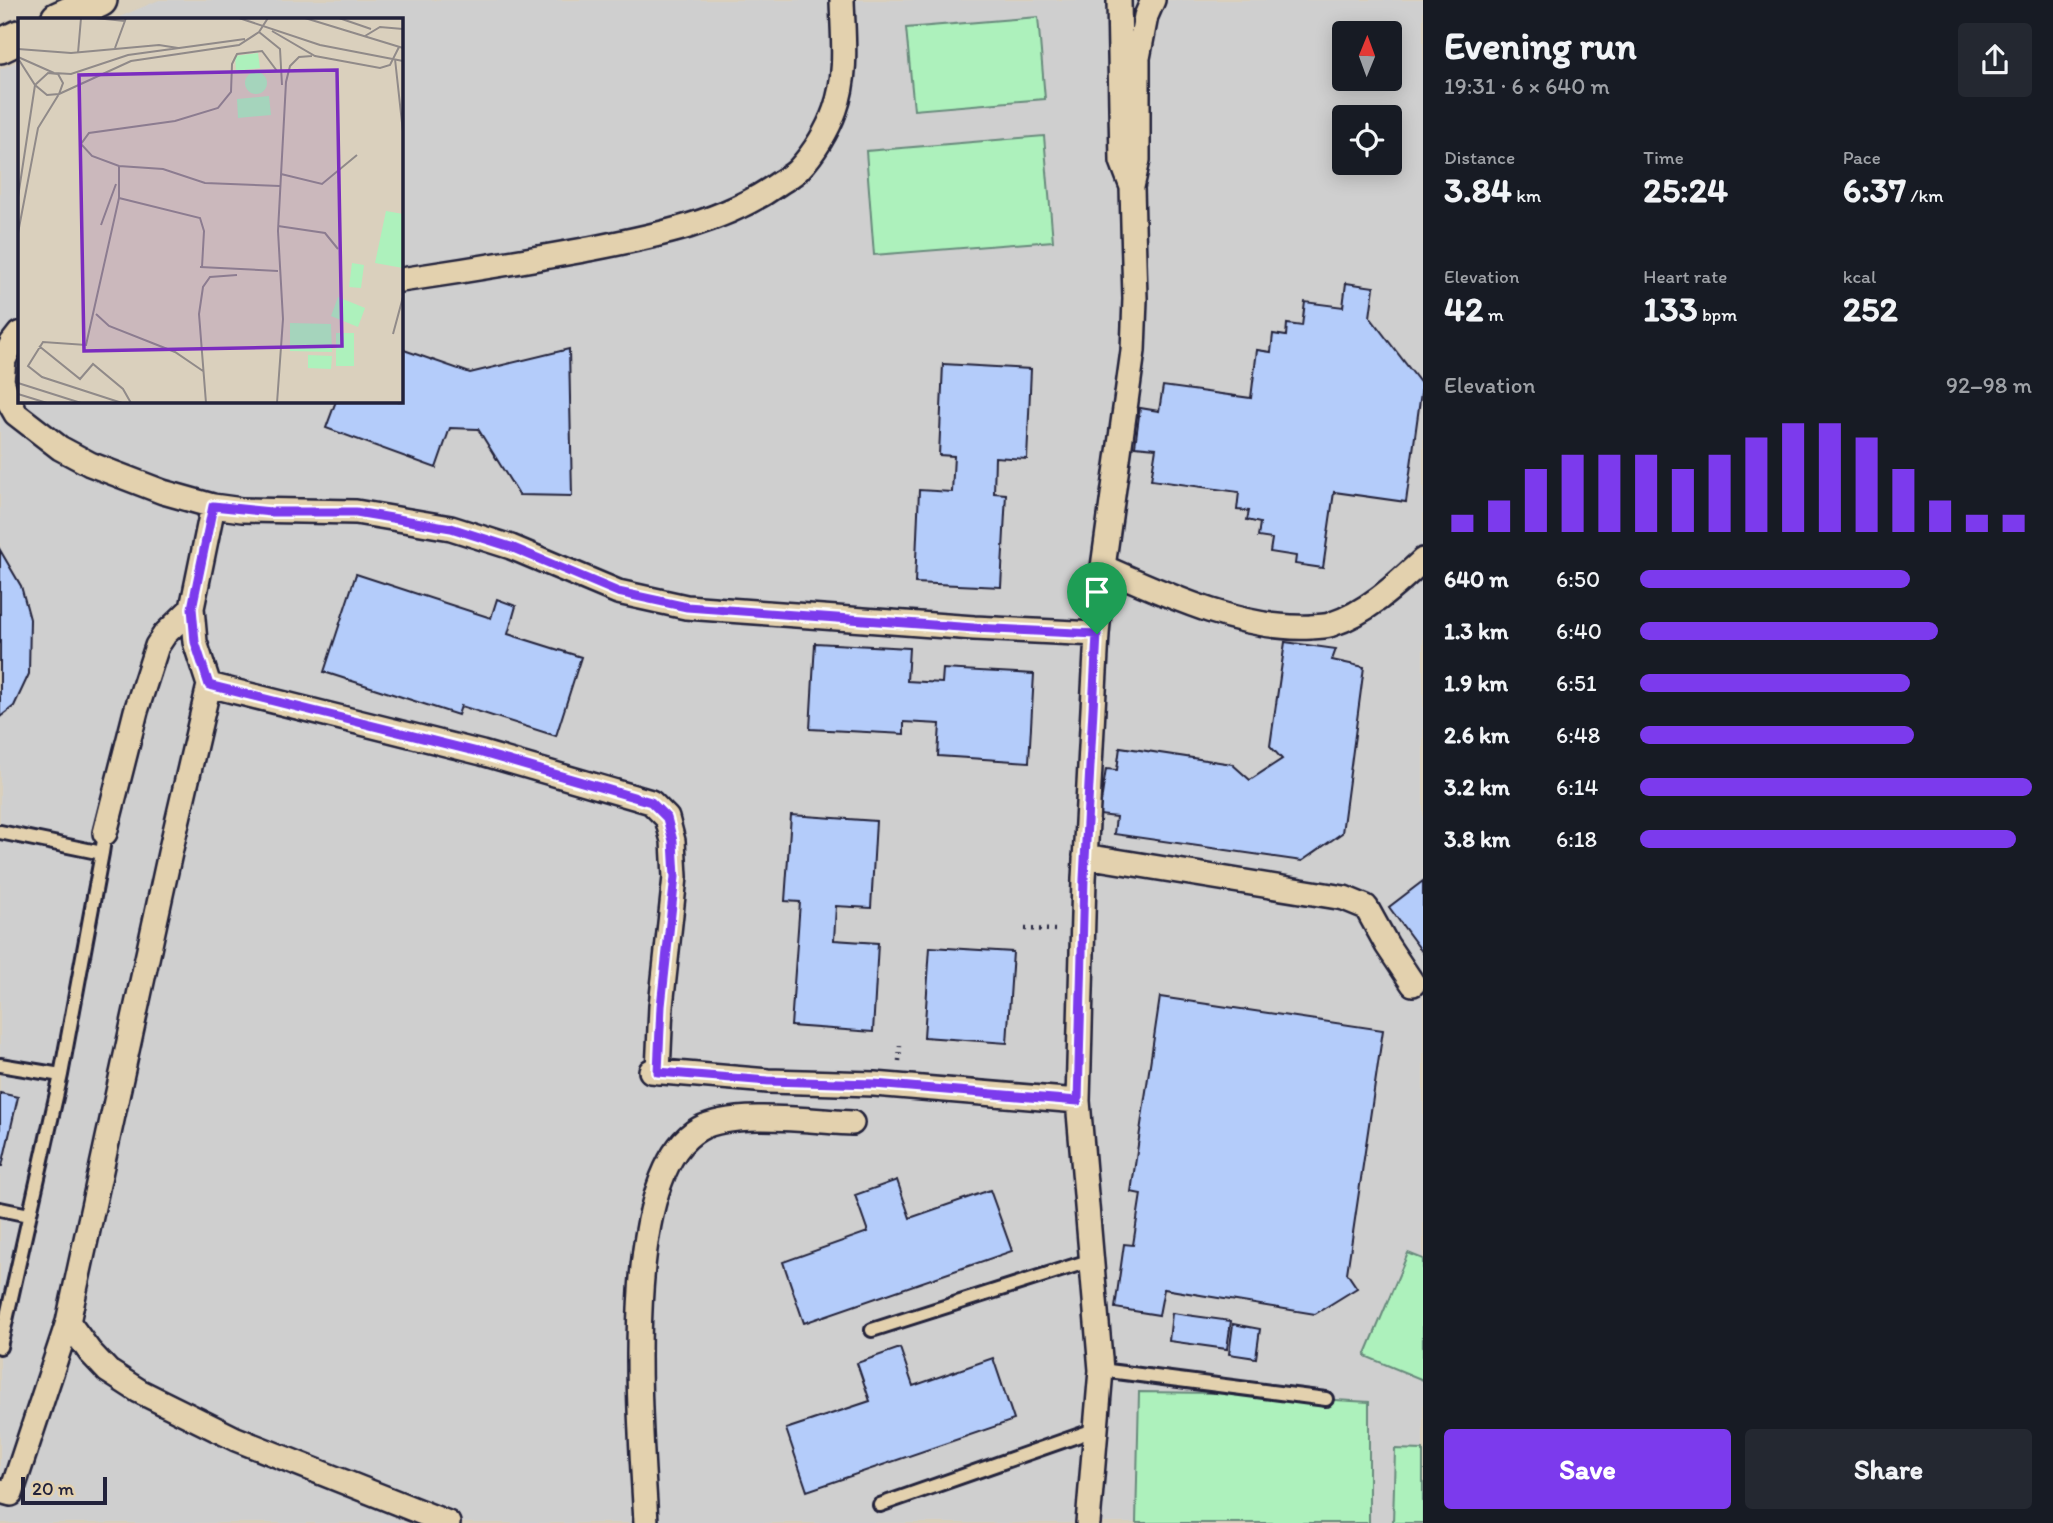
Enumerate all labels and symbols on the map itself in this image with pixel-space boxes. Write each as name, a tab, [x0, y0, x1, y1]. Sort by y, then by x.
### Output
inset map	[18, 18, 402, 402]
north arrow	[1332, 21, 1402, 91]
pin	[1067, 562, 1127, 634]
scale bar	[21, 1474, 107, 1506]

